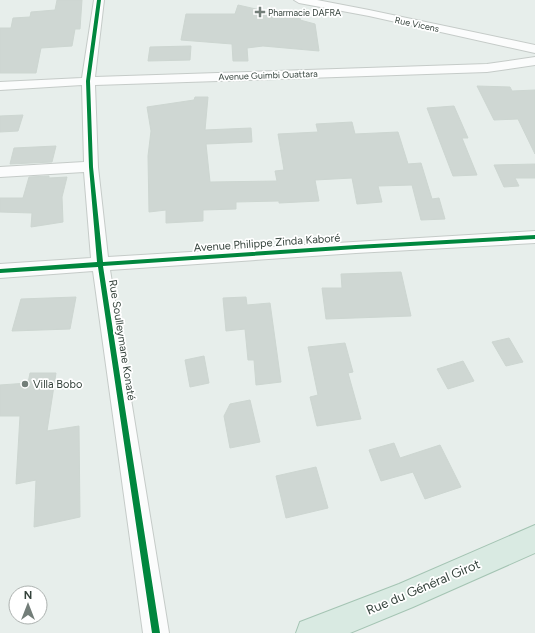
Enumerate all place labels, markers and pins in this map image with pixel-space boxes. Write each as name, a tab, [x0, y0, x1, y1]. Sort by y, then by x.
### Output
marker: Pharmacie DAFRA	[255, 7, 265, 17]
place label: Pharmacie DAFRA	[268, 7, 341, 18]
place label: Villa Bobo	[33, 378, 82, 391]
marker: Villa Bobo	[20, 379, 30, 389]

